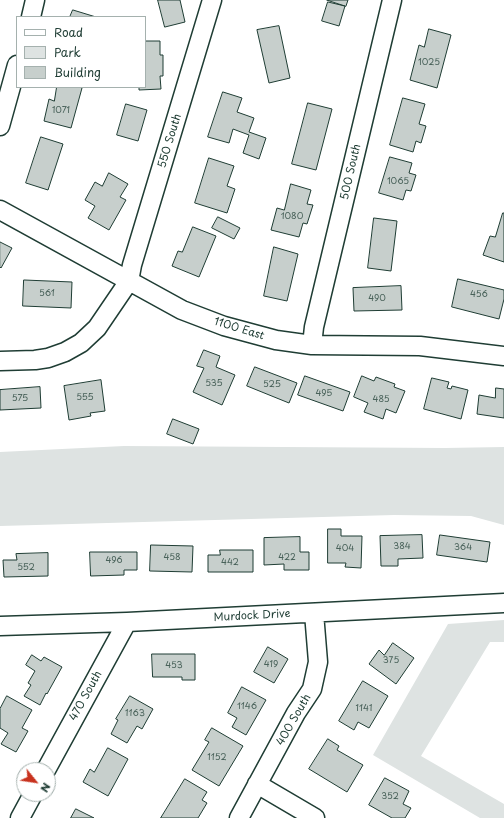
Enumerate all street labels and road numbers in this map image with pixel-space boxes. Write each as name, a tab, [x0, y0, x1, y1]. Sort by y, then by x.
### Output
street label: 550 South	[156, 112, 184, 170]
street label: 500 South	[338, 143, 364, 201]
street label: 1100 East	[212, 315, 266, 343]
street label: Murdock Drive	[213, 607, 291, 625]
street label: 470 South	[67, 669, 105, 723]
street label: 400 South	[274, 692, 314, 748]

